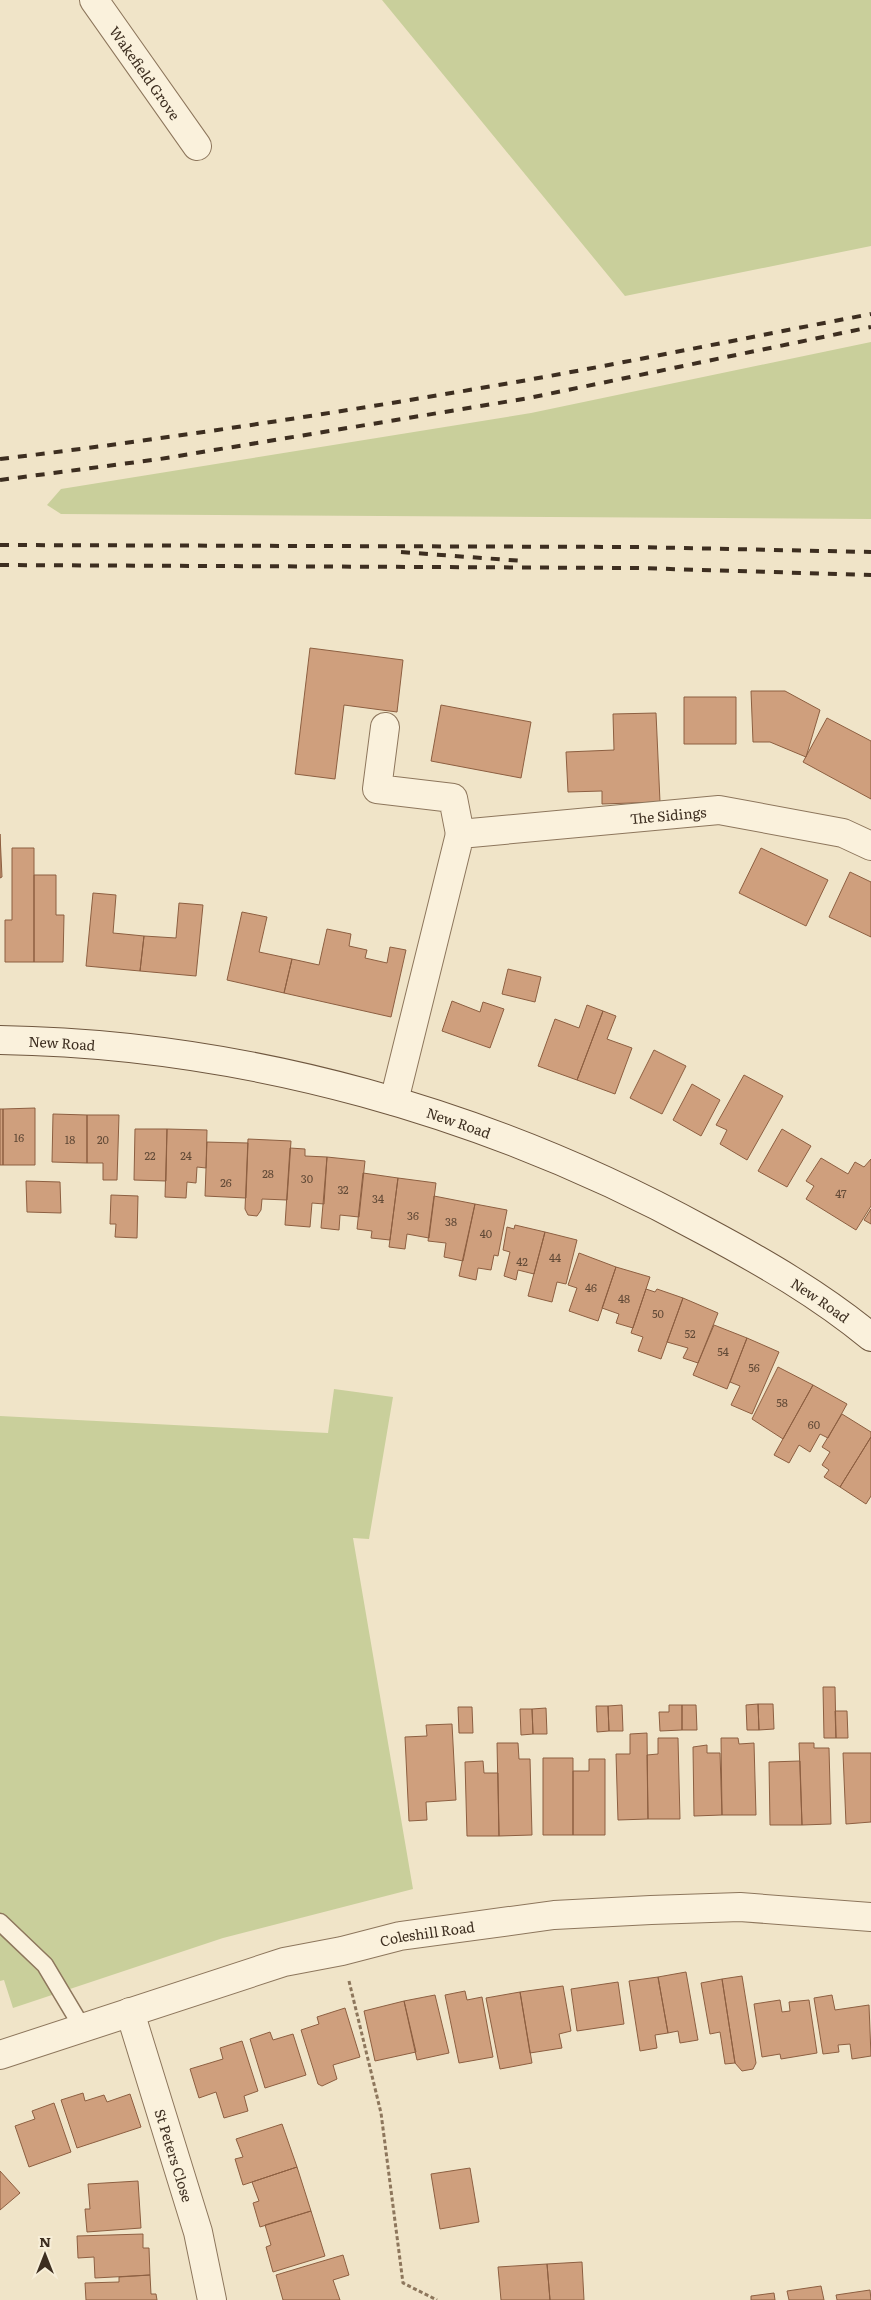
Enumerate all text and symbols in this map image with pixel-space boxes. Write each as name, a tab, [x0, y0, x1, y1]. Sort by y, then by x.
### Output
street label: Wakefield Grove	[105, 22, 185, 124]
street label: The Sidings	[629, 801, 707, 828]
street label: New Road	[28, 1031, 97, 1055]
street label: New Road	[424, 1102, 494, 1143]
house number: 16	[14, 1129, 24, 1145]
house number: 18	[65, 1131, 75, 1147]
house number: 20	[97, 1131, 109, 1147]
house number: 22	[144, 1147, 156, 1163]
house number: 24	[180, 1147, 192, 1163]
house number: 28	[262, 1165, 274, 1181]
house number: 30	[301, 1170, 313, 1186]
house number: 26	[220, 1174, 232, 1190]
house number: 32	[337, 1181, 349, 1197]
house number: 47	[835, 1185, 847, 1201]
house number: 34	[372, 1190, 384, 1206]
house number: 36	[407, 1207, 419, 1223]
house number: 38	[445, 1213, 457, 1229]
house number: 40	[480, 1225, 492, 1241]
house number: 44	[549, 1249, 561, 1265]
house number: 42	[516, 1253, 528, 1269]
street label: New Road	[787, 1273, 854, 1327]
house number: 46	[585, 1279, 597, 1295]
house number: 48	[618, 1290, 630, 1306]
house number: 50	[652, 1305, 664, 1321]
house number: 52	[684, 1325, 696, 1341]
house number: 54	[717, 1343, 729, 1359]
house number: 56	[748, 1359, 760, 1375]
house number: 58	[776, 1394, 788, 1410]
house number: 60	[808, 1416, 820, 1432]
street label: Coleshill Road	[377, 1916, 476, 1951]
street label: St Peters Close	[150, 2106, 198, 2204]
north arrow	[20, 2230, 70, 2280]
text: N	[39, 2231, 51, 2251]

